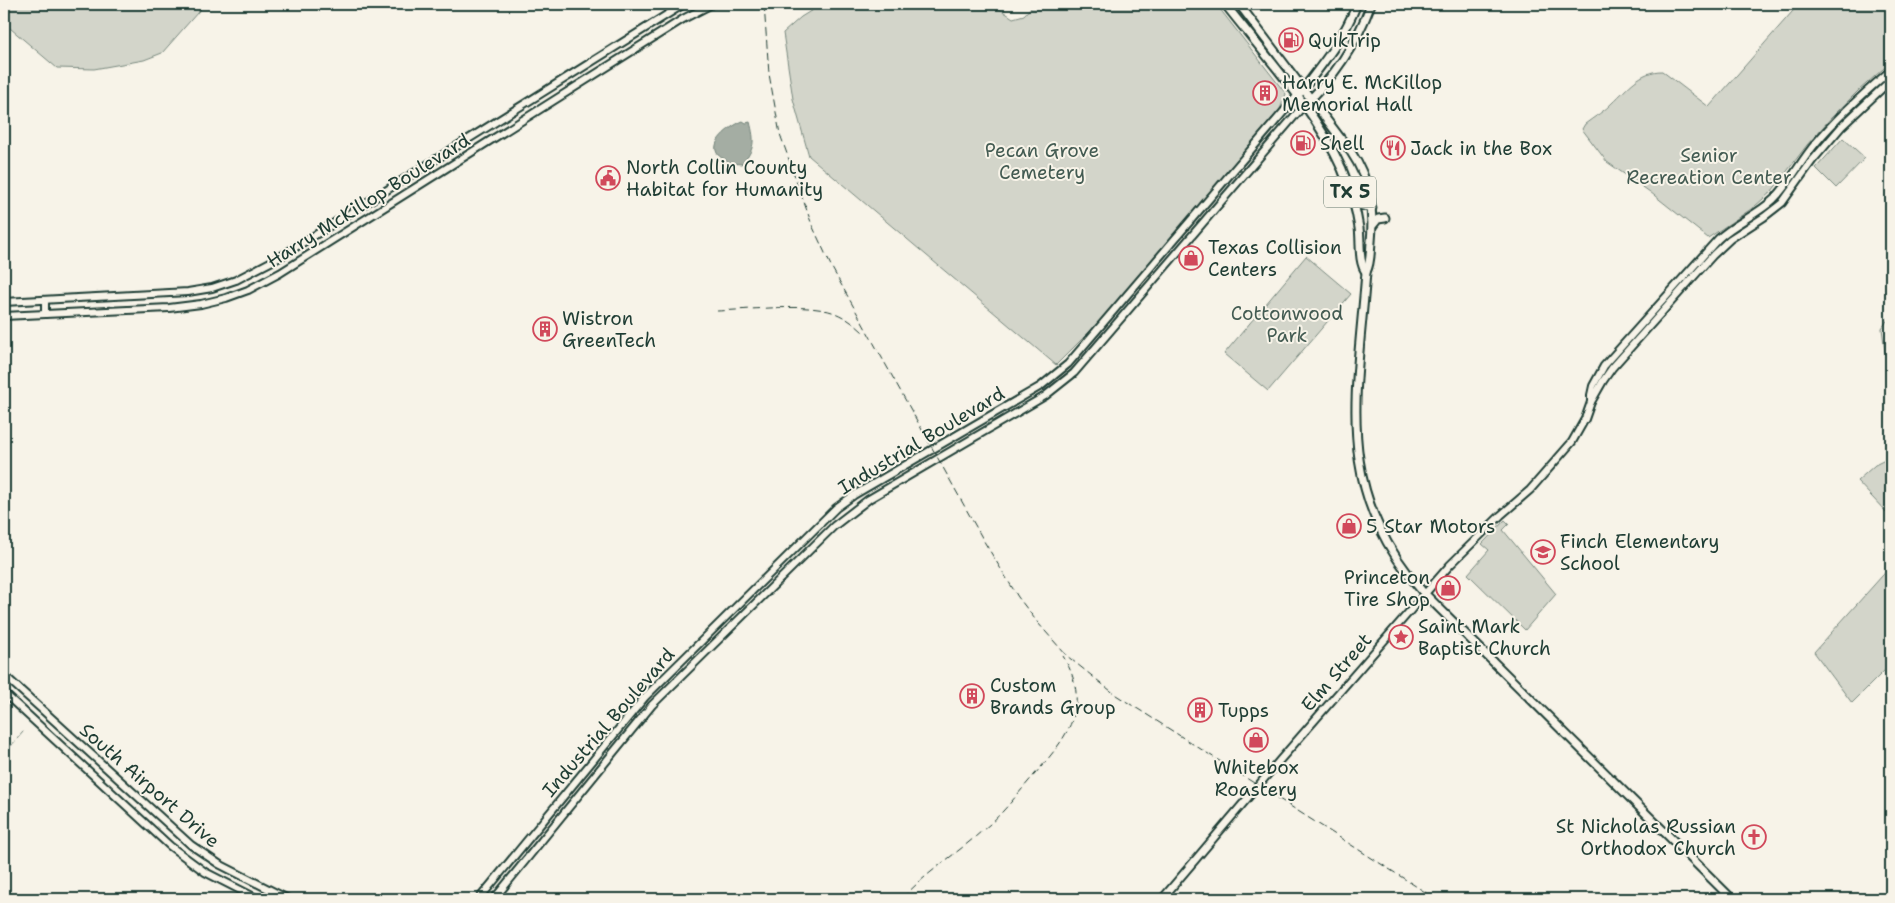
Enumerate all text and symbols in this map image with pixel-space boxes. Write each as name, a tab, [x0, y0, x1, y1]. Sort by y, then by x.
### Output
fuel station icon: QuikTrip	[1278, 27, 1304, 53]
place label: QuikTrip	[1308, 28, 1381, 53]
place label: Harry E. McKillop Memorial Hall	[1282, 70, 1442, 117]
building icon: Harry E. McKillop Memorial Hall	[1252, 80, 1278, 106]
street label: Harry McKillop Boulevard	[262, 127, 475, 273]
fuel station icon: Shell	[1290, 130, 1316, 156]
place label: Shell	[1320, 131, 1364, 156]
restaurant icon: Jack in the Box	[1380, 135, 1406, 161]
place label: Jack in the Box	[1410, 136, 1552, 161]
park label: Pecan Grove Cemetery	[985, 138, 1099, 185]
park label: Senior Recreation Center	[1626, 143, 1792, 190]
place label: North Collin County Habitat for Humanity	[626, 155, 823, 202]
public building icon: North Collin County Habitat for Humanity	[595, 165, 621, 191]
road number: TX 5	[1324, 176, 1376, 208]
place label: Texas Collision Centers	[1208, 235, 1342, 282]
shop icon: Texas Collision Centers	[1178, 245, 1204, 271]
park label: Cottonwood Park	[1231, 301, 1343, 348]
place label: Wistron GreenTech	[562, 306, 656, 353]
building icon: Wistron GreenTech	[532, 316, 558, 342]
street label: Industrial Boulevard	[833, 381, 1009, 500]
shop icon: 5 Star Motors	[1336, 513, 1362, 539]
place label: 5 Star Motors	[1366, 514, 1496, 539]
place label: Finch Elementary School	[1560, 529, 1720, 576]
school or university icon: Finch Elementary School	[1530, 539, 1556, 565]
place label: Princeton Tire Shop	[1344, 565, 1430, 612]
shop icon: Princeton Tire Shop	[1435, 575, 1461, 601]
place label: Saint Mark Baptist Church	[1418, 614, 1551, 661]
place icon: Saint Mark Baptist Church	[1388, 624, 1414, 650]
street label: Elm Street	[1295, 628, 1377, 717]
street label: Industrial Boulevard	[537, 642, 680, 802]
place label: Custom Brands Group	[990, 673, 1116, 720]
building icon: Custom Brands Group	[959, 683, 985, 709]
building icon: Tupps	[1187, 697, 1213, 723]
place label: Tupps	[1218, 698, 1269, 723]
street label: South Airport Drive	[74, 718, 225, 853]
shop icon: Whitebox Roastery	[1243, 727, 1269, 753]
place label: Whitebox Roastery	[1213, 755, 1299, 802]
place label: St Nicholas Russian Orthodox Church	[1556, 814, 1736, 861]
church icon: St Nicholas Russian Orthodox Church	[1741, 824, 1767, 850]

